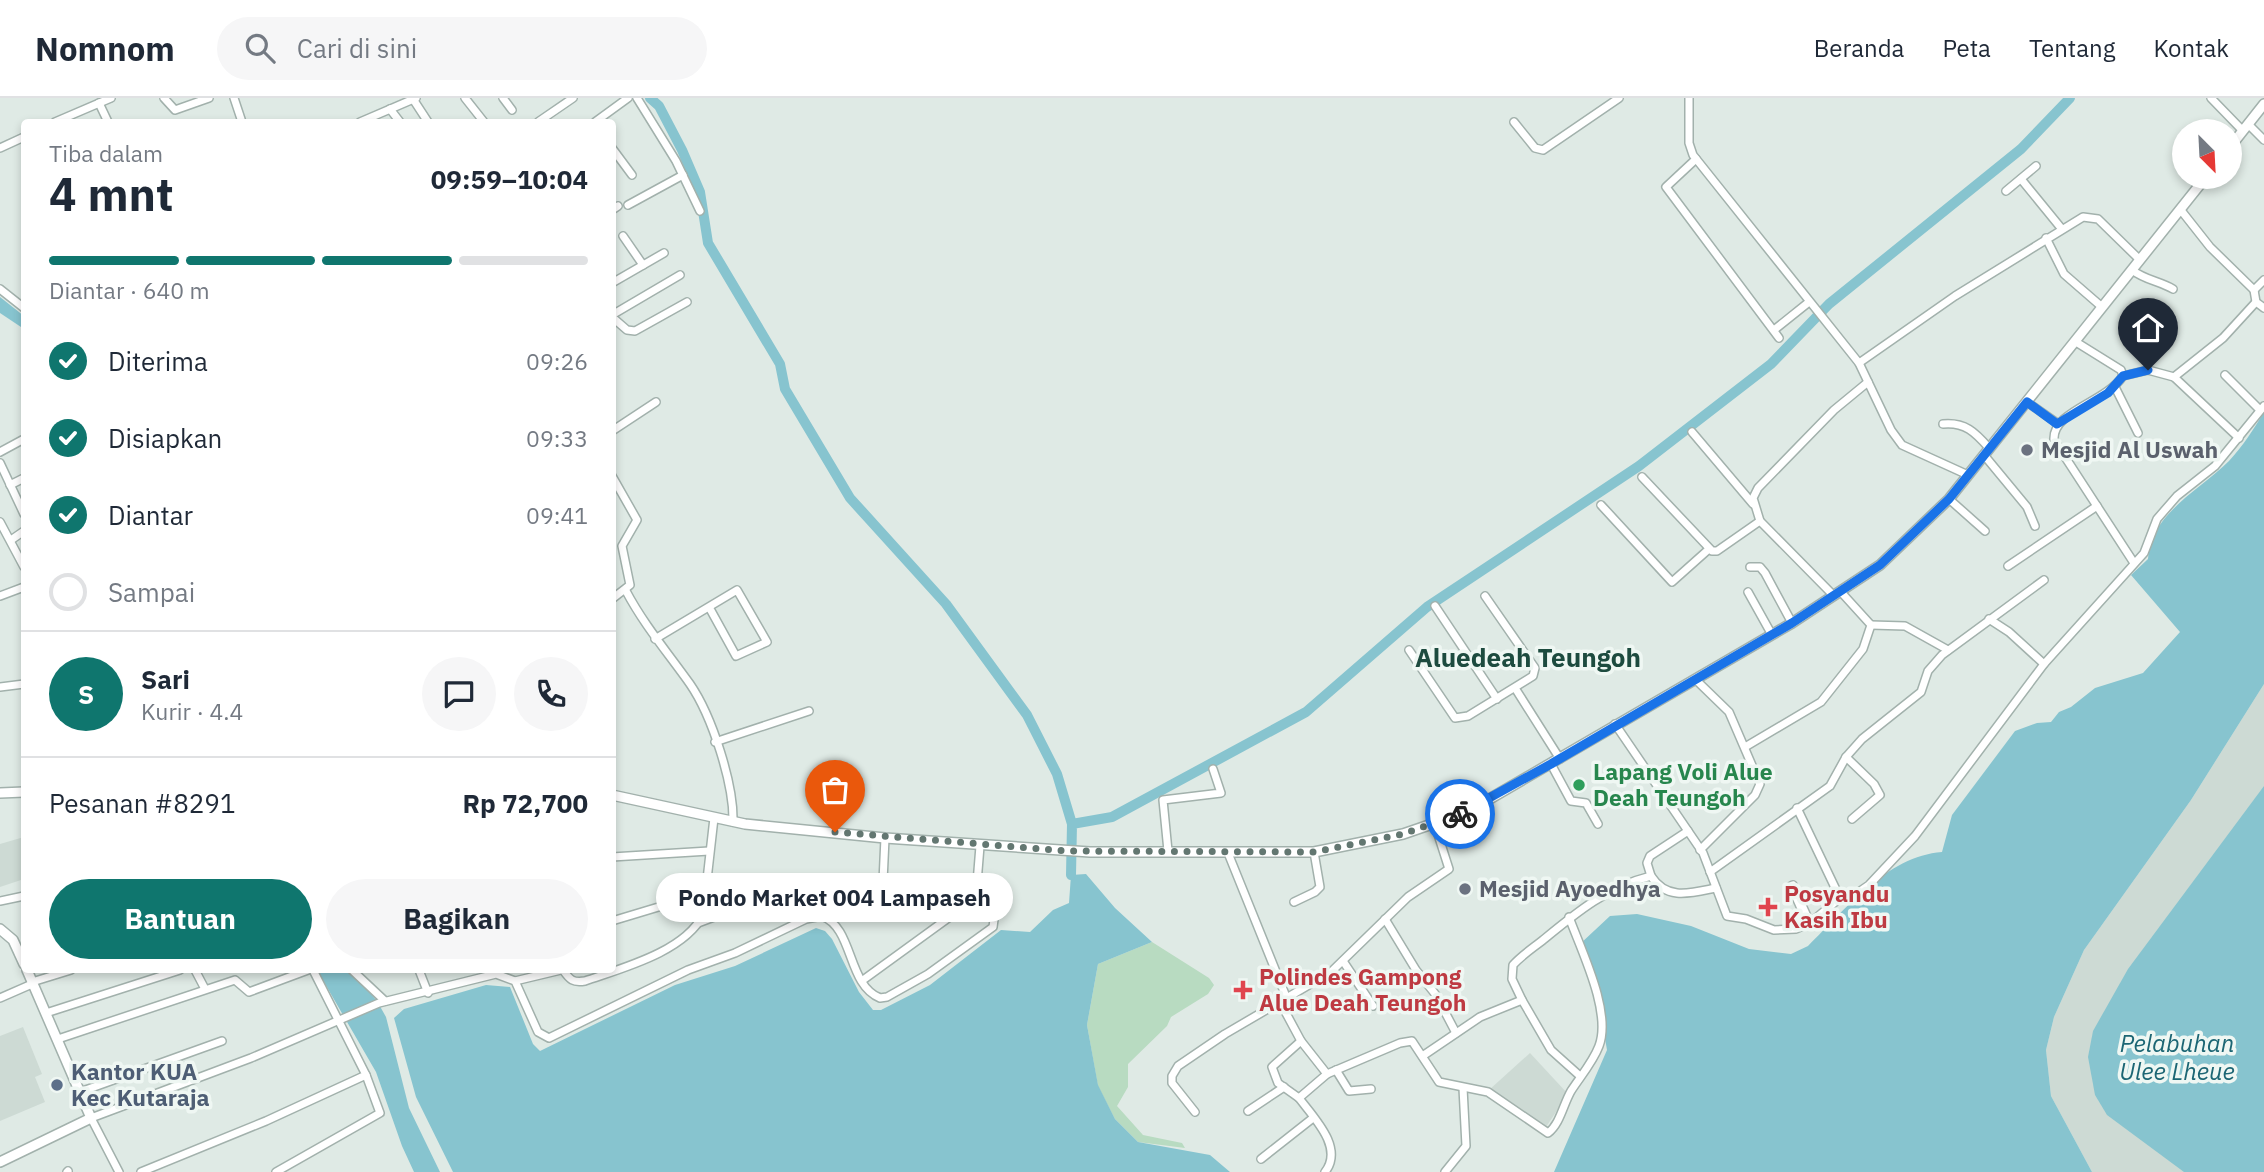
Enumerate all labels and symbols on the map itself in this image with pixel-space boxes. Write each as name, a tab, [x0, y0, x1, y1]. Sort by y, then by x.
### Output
north arrow	[2172, 119, 2242, 189]
pin	[2118, 298, 2178, 370]
place label: Mesjid Al Uswah	[2041, 434, 2218, 464]
marker: Mesjid Al Uswah	[2019, 442, 2035, 458]
district label: Aluedeah Teungoh	[1415, 640, 1641, 674]
place label: Lapang Voli Alue Deah Teungoh	[1593, 756, 1773, 812]
pin	[805, 760, 865, 832]
marker: Lapang Voli Alue Deah Teungoh	[1571, 777, 1587, 793]
courier	[1425, 779, 1495, 849]
place label: Mesjid Ayoedhya	[1479, 873, 1661, 903]
callout: Pondo Market 004 Lampaseh	[656, 874, 1014, 923]
place label: Posyandu Kasih Ibu	[1784, 878, 1889, 934]
marker: Mesjid Ayoedhya	[1457, 881, 1473, 897]
marker: Posyandu Kasih Ibu	[1758, 897, 1778, 917]
place label: Polindes Gampong Alue Deah Teungoh	[1259, 961, 1466, 1017]
marker: Polindes Gampong Alue Deah Teungoh	[1233, 980, 1253, 1000]
water label: Pelabuhan Ulee Lheue	[2119, 1027, 2235, 1087]
place label: Kantor KUA Kec Kutaraja	[71, 1056, 210, 1112]
marker: Kantor KUA Kec Kutaraja	[49, 1077, 65, 1093]

